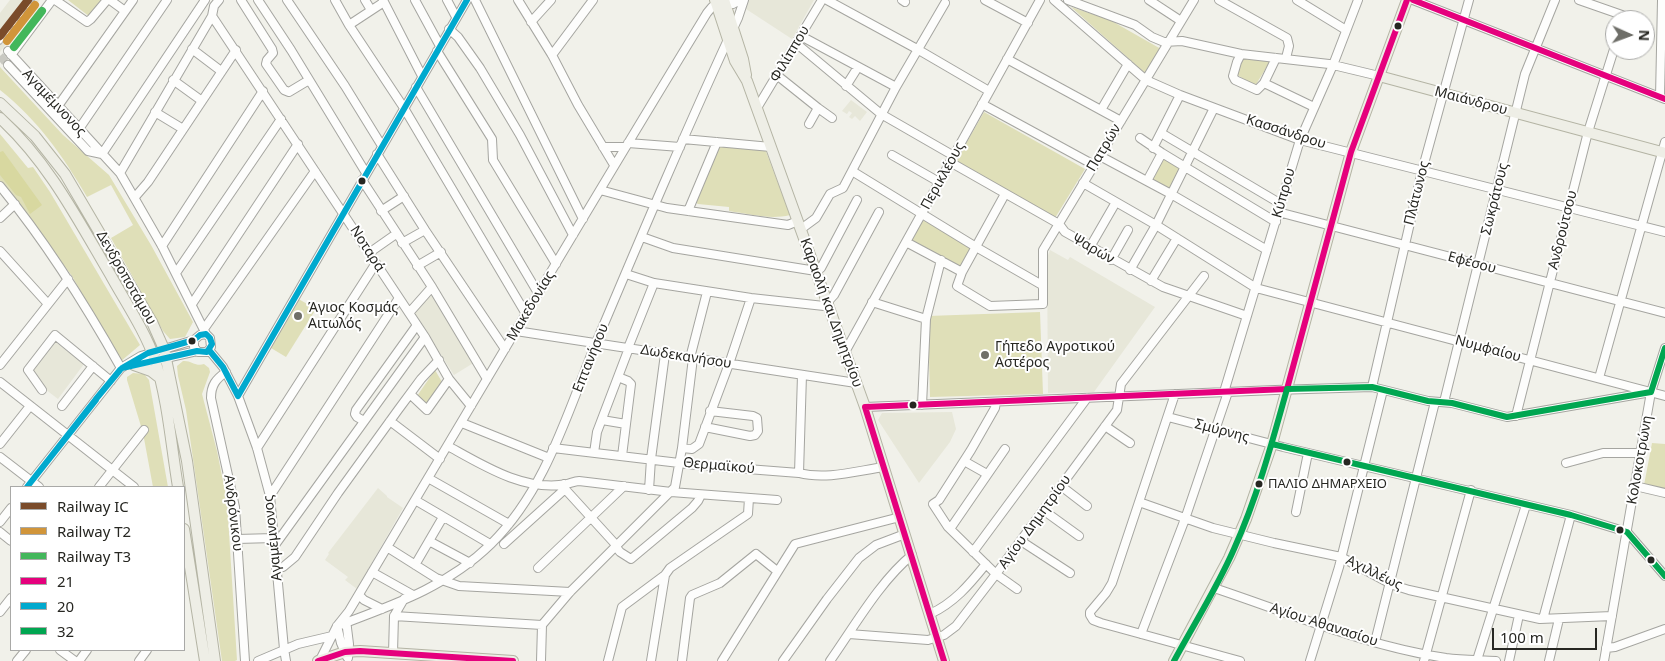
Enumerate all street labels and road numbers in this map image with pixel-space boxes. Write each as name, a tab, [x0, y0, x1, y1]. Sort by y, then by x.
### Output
street label: Φιλίππου	[767, 23, 813, 85]
street label: Αγαμέμνονος	[18, 66, 90, 140]
street label: Μαιάνδρου	[1433, 83, 1509, 119]
street label: Κασσάνδρου	[1244, 111, 1328, 153]
street label: Πατρών	[1083, 121, 1125, 175]
street label: Περικλέους	[918, 139, 968, 213]
street label: Πλάτωνος	[1401, 159, 1433, 227]
street label: Σωκράτους	[1478, 161, 1512, 237]
street label: Κύπρου	[1269, 166, 1299, 220]
street label: Ανδρούτσου	[1545, 189, 1581, 271]
street label: Νοταρά	[346, 223, 388, 275]
street label: Δενδροποτάμου	[92, 228, 160, 328]
street label: Ψαρών	[1069, 230, 1117, 268]
street label: Καραολή και Δημητρίου	[796, 236, 866, 390]
street label: Εφέσου	[1446, 248, 1498, 278]
street label: Μακεδονίας	[504, 268, 558, 344]
street label: Επτανήσου	[570, 321, 612, 395]
street label: Νυμφαίου	[1453, 332, 1523, 366]
street label: Δωδεκανήσου	[639, 342, 733, 372]
street label: Κολοκοτρώνη	[1624, 414, 1656, 506]
street label: Σμύρνης	[1193, 416, 1251, 446]
street label: Θερμαϊκού	[682, 454, 756, 478]
street label: Αγίου Δημητρίου	[995, 472, 1075, 572]
street label: Ανδρόνικου	[220, 474, 246, 552]
street label: Αγαμέμνονος	[260, 494, 286, 582]
street label: Αχιλλέως	[1343, 552, 1405, 594]
street label: Αγίου Αθανασίου	[1268, 600, 1380, 650]

